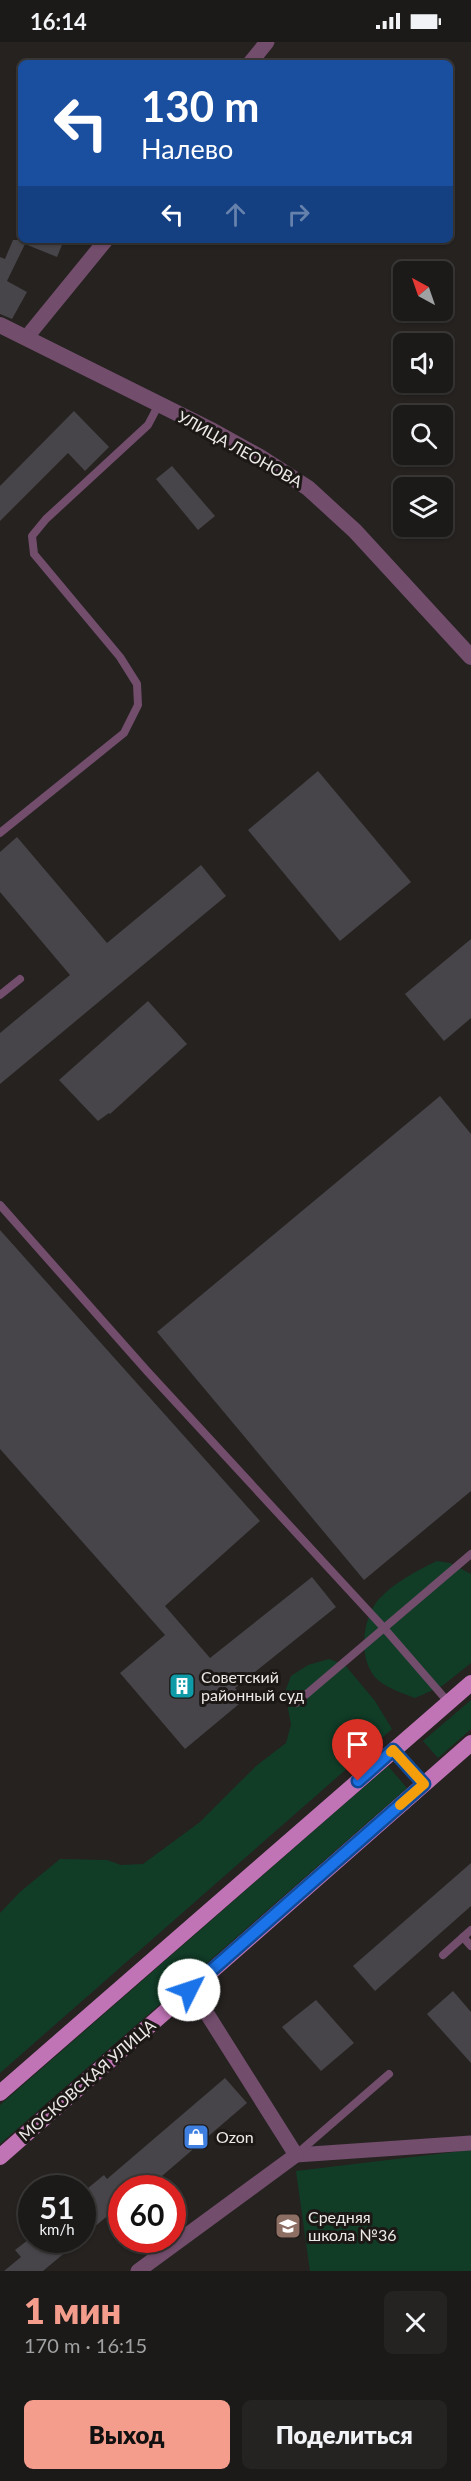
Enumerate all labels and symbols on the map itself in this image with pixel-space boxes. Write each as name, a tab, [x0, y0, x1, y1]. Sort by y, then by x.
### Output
north arrow	[393, 261, 453, 321]
street label: УЛИЦА ЛЕОНОВА	[175, 406, 306, 491]
place label: Советский районный суд	[201, 1667, 304, 1704]
building icon: Советский районный суд	[167, 1671, 197, 1701]
pin	[332, 1719, 383, 1781]
position arrow	[157, 1958, 221, 2022]
street label: МОСКОВСКАЯ УЛИЦА	[14, 2015, 159, 2144]
shop icon: Ozon	[181, 2122, 211, 2152]
place label: Ozon	[216, 2127, 254, 2146]
speed limit sign: 60	[108, 2175, 186, 2253]
place label: Средняя школа №36	[308, 2207, 396, 2244]
school or university icon: Средняя школа №36	[273, 2211, 303, 2241]

